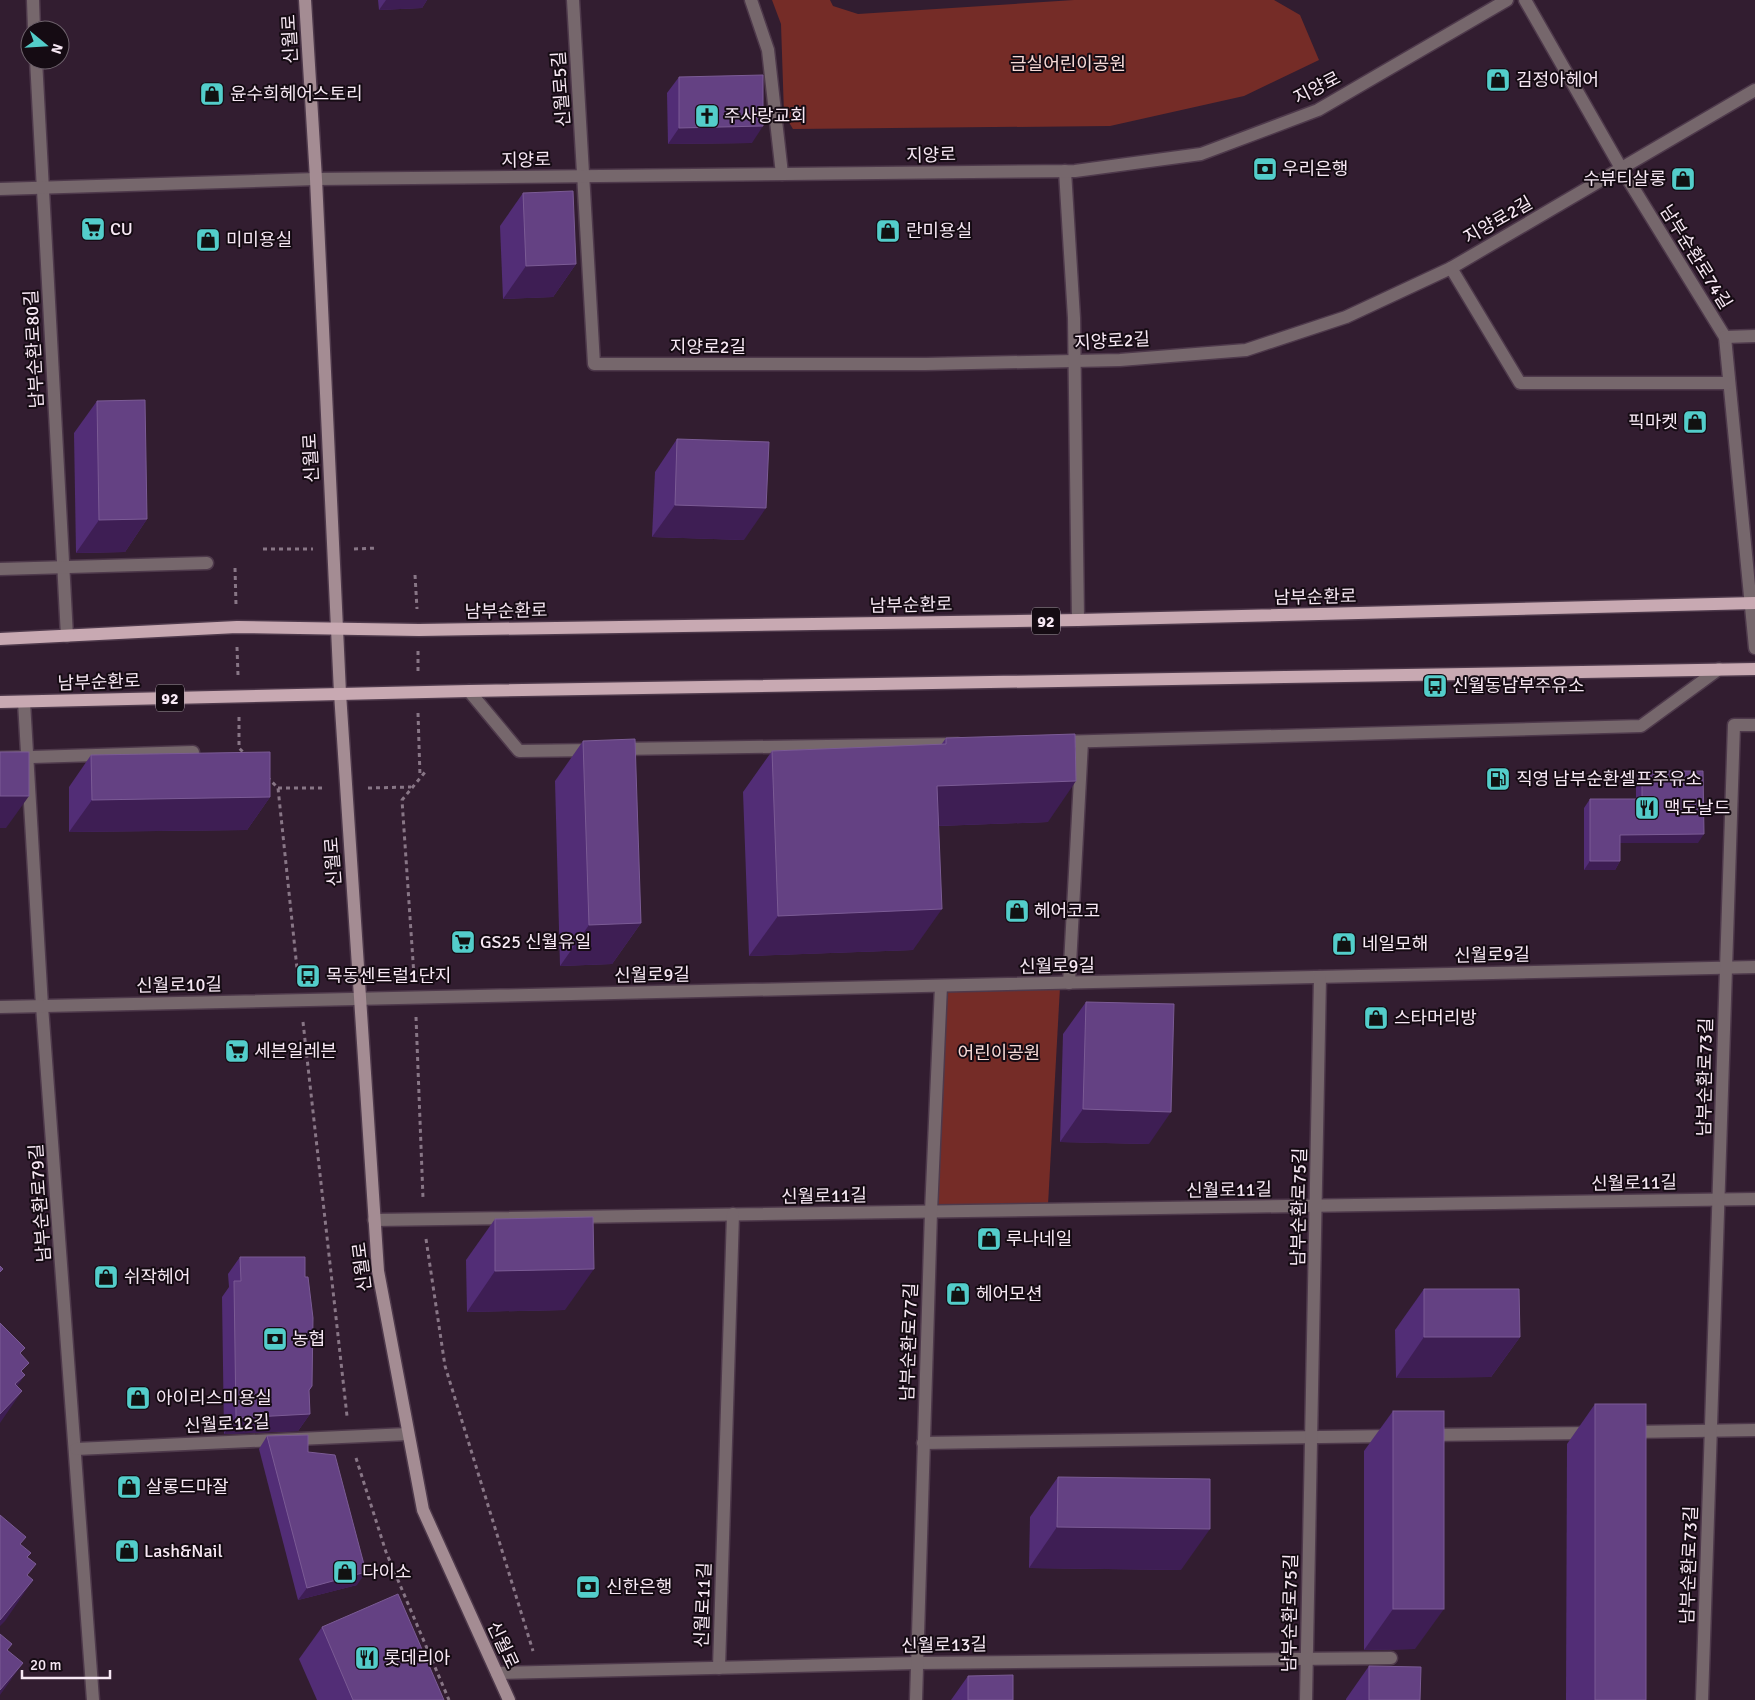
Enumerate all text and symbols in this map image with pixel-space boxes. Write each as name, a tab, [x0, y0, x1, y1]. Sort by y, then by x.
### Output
street label: 신월로	[278, 14, 302, 64]
north arrow	[20, 20, 70, 70]
text: N	[47, 42, 66, 56]
street label: 신월로5길	[547, 50, 575, 128]
park label: 금실어린이공원	[1010, 53, 1126, 75]
street label: 지양로	[1290, 67, 1344, 109]
shop icon: 김정아헤어	[1485, 67, 1511, 93]
place label: 김정아헤어	[1516, 69, 1599, 91]
shop icon: 윤수희헤어스토리	[199, 81, 225, 107]
place label: 윤수희헤어스토리	[230, 83, 362, 105]
church icon: 주사랑교회	[694, 103, 720, 129]
place label: 주사랑교회	[724, 105, 807, 127]
street label: 지양로	[906, 144, 956, 166]
street label: 지양로	[501, 149, 551, 171]
bank icon: 우리은행	[1252, 156, 1278, 182]
place label: 우리은행	[1282, 158, 1348, 180]
shop icon: 수뷰티살롱	[1670, 166, 1696, 192]
place label: 수뷰티살롱	[1583, 168, 1666, 190]
street label: 지양로2길	[1460, 191, 1536, 249]
street label: 남부순환로74길	[1655, 201, 1737, 313]
supermarket icon: CU	[80, 216, 106, 242]
place label: CU	[110, 218, 133, 240]
shop icon: 란미용실	[875, 218, 901, 244]
place label: 란미용실	[906, 220, 972, 242]
shop icon: 미미용실	[195, 227, 221, 253]
place label: 미미용실	[226, 229, 292, 251]
street label: 남부순환로80길	[20, 289, 48, 409]
street label: 지양로2길	[1073, 328, 1151, 354]
street label: 지양로2길	[670, 336, 746, 358]
shop icon: 픽마켓	[1682, 409, 1708, 435]
place label: 픽마켓	[1628, 411, 1678, 433]
street label: 신월로	[299, 433, 323, 483]
street label: 남부순환로	[1273, 585, 1357, 609]
street label: 남부순환로	[869, 593, 953, 617]
street label: 남부순환로	[464, 599, 548, 623]
road number: 92	[1032, 608, 1060, 634]
street label: 남부순환로	[57, 670, 141, 694]
bus stop icon: 신월동남부주유소	[1422, 673, 1448, 699]
place label: 신월동남부주유소	[1452, 675, 1584, 697]
road number: 92	[156, 684, 184, 711]
fuel station icon: 직영 남부순환셀프주유소	[1485, 766, 1511, 792]
place label: 직영 남부순환셀프주유소	[1516, 768, 1702, 790]
restaurant icon: 맥도날드	[1634, 795, 1660, 821]
place label: 맥도날드	[1664, 797, 1730, 819]
street label: 신월로	[320, 836, 346, 888]
shop icon: 헤어코코	[1004, 898, 1030, 924]
place label: 헤어코코	[1034, 900, 1100, 922]
supermarket icon: GS25 신월유일	[450, 929, 476, 955]
place label: GS25 신월유일	[480, 931, 591, 953]
shop icon: 네일모해	[1331, 931, 1357, 957]
place label: 네일모해	[1362, 933, 1428, 955]
street label: 신월로9길	[1454, 943, 1530, 967]
street label: 신월로9길	[1019, 954, 1095, 978]
bus stop icon: 목동센트럴1단지	[295, 963, 321, 989]
street label: 신월로9길	[614, 963, 690, 987]
place label: 목동센트럴1단지	[326, 965, 452, 987]
street label: 신월로10길	[136, 973, 222, 997]
shop icon: 스타머리방	[1363, 1005, 1389, 1031]
place label: 스타머리방	[1394, 1007, 1477, 1029]
street label: 남부순환로73길	[1693, 1017, 1717, 1137]
supermarket icon: 세븐일레븐	[224, 1038, 250, 1064]
place label: 세븐일레븐	[254, 1040, 337, 1062]
park label: 어린이공원	[958, 1042, 1040, 1064]
street label: 남부순환로79길	[25, 1143, 55, 1263]
street label: 남부순환로75길	[1287, 1147, 1311, 1267]
street label: 신월로11길	[1591, 1171, 1677, 1195]
street label: 신월로11길	[1186, 1178, 1272, 1202]
street label: 신월로11길	[781, 1184, 867, 1208]
shop icon: 루나네일	[976, 1226, 1002, 1252]
place label: 루나네일	[1006, 1228, 1072, 1250]
street label: 신월로	[348, 1241, 376, 1293]
shop icon: 쉬작헤어	[93, 1264, 119, 1290]
place label: 쉬작헤어	[124, 1266, 190, 1288]
shop icon: 헤어모션	[945, 1281, 971, 1307]
street label: 남부순환로77길	[896, 1282, 922, 1402]
place label: 헤어모션	[976, 1283, 1042, 1305]
bank icon: 농협	[262, 1326, 288, 1352]
place label: 농협	[292, 1328, 325, 1350]
shop icon: 아이리스미용실	[125, 1385, 151, 1411]
place label: 아이리스미용실	[156, 1387, 272, 1409]
street label: 신월로12길	[184, 1411, 270, 1437]
shop icon: 살롱드마잘	[116, 1474, 142, 1500]
place label: 살롱드마잘	[146, 1476, 229, 1498]
street label: 남부순환로73길	[1676, 1505, 1702, 1625]
shop icon: Lash&Nail	[114, 1538, 140, 1564]
place label: Lash&Nail	[144, 1540, 223, 1562]
street label: 남부순환로75길	[1278, 1553, 1302, 1673]
shop icon: 다이소	[332, 1559, 358, 1585]
place label: 다이소	[362, 1561, 412, 1583]
street label: 신월로11길	[691, 1562, 715, 1648]
bank icon: 신한은행	[575, 1574, 601, 1600]
place label: 신한은행	[606, 1576, 672, 1598]
street label: 신월로	[483, 1618, 523, 1672]
street label: 신월로13길	[901, 1633, 987, 1657]
restaurant icon: 롯데리아	[354, 1645, 380, 1671]
place label: 롯데리아	[384, 1647, 451, 1669]
scale bar	[22, 1648, 110, 1680]
text: 20 m	[30, 1656, 61, 1674]

